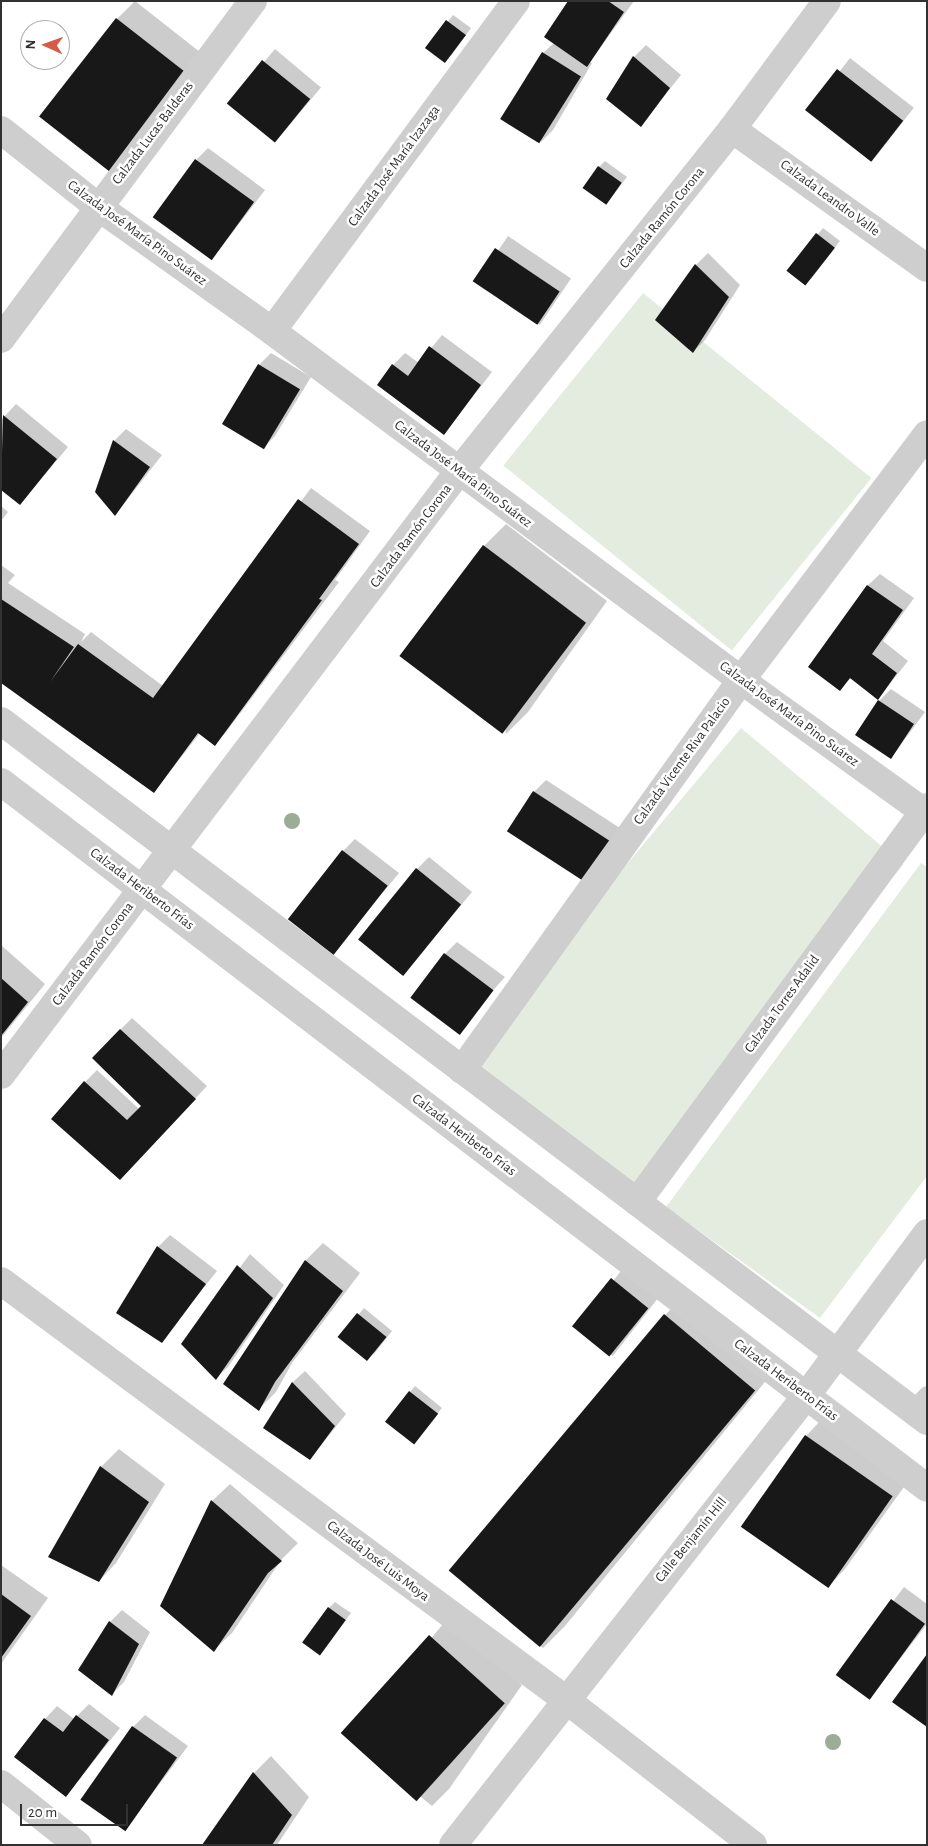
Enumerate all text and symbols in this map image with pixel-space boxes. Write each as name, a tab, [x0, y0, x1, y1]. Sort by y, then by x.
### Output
north arrow	[20, 20, 70, 70]
text: N	[24, 39, 38, 50]
street label: Calzada Lucas Balderas	[109, 78, 197, 188]
street label: Calzada José María Izazaga	[344, 102, 444, 230]
street label: Calzada Leandro Valle	[777, 156, 883, 240]
street label: Calzada Ramón Corona	[616, 164, 708, 272]
street label: Calzada José María Pino Suárez	[64, 177, 210, 289]
street label: Calzada José María Pino Suárez	[391, 417, 535, 531]
street label: Calzada Ramón Corona	[367, 481, 455, 591]
street label: Calzada José María Pino Suárez	[716, 658, 862, 770]
street label: Calzada Vicente Riva Palacio	[630, 694, 734, 828]
street label: Calzada Heriberto Frías	[87, 844, 197, 934]
street label: Calzada Ramón Corona	[49, 899, 137, 1009]
street label: Calzada Torres Adalid	[741, 952, 823, 1056]
street label: Calzada Heriberto Frías	[409, 1090, 519, 1180]
street label: Calzada Heriberto Frías	[731, 1335, 841, 1425]
street label: Calle Benjamín Hill	[652, 1494, 730, 1586]
street label: Calzada José Luis Moya	[323, 1517, 433, 1605]
scale bar	[22, 1794, 130, 1826]
text: 20 m	[28, 1805, 57, 1820]

